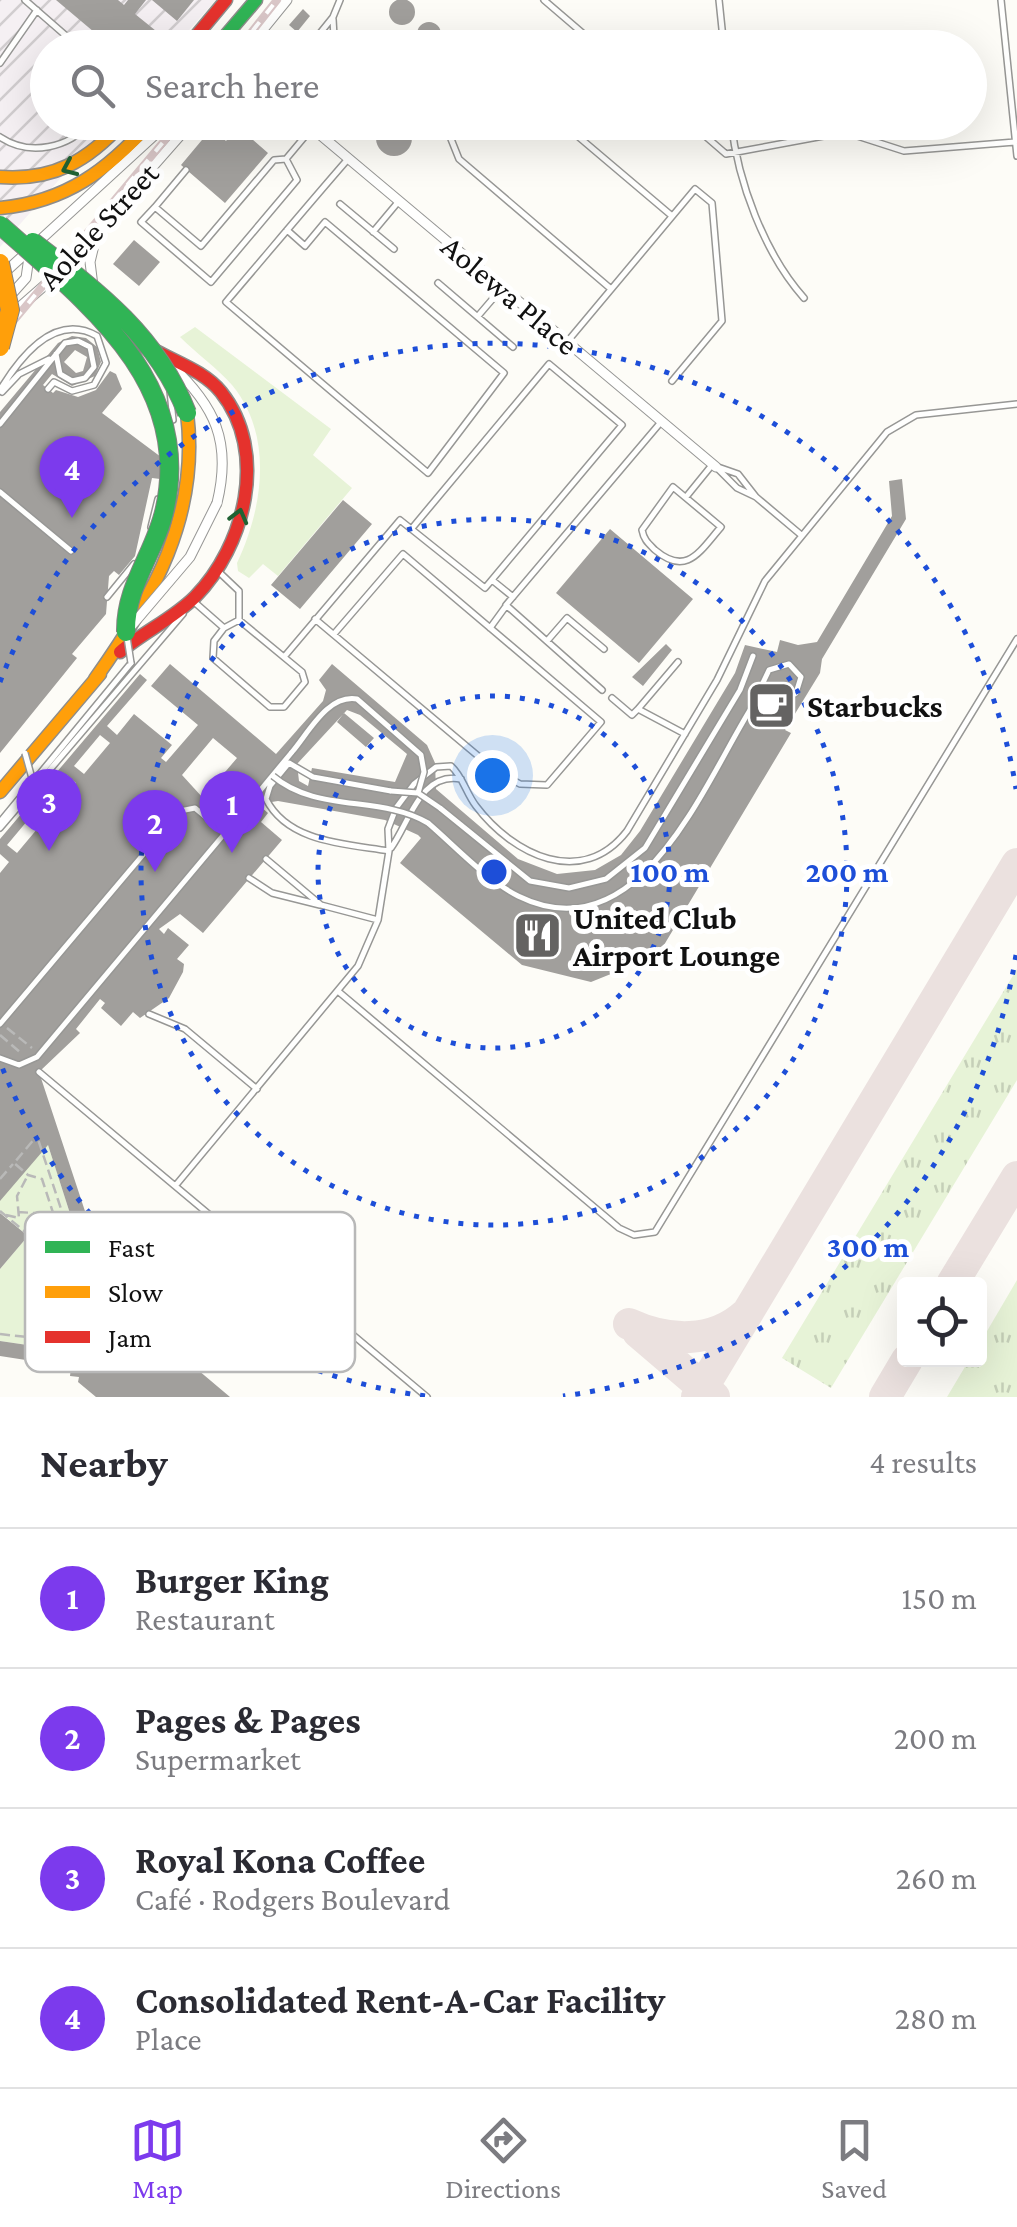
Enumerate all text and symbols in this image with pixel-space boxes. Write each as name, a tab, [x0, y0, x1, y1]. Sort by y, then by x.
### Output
search box	[30, 30, 987, 140]
icon: search	[65, 58, 120, 113]
text: Search here	[145, 64, 319, 106]
street label: Aolele Street	[30, 155, 166, 297]
one-way arrow	[62, 156, 80, 176]
street label: Aolewa Place	[434, 228, 586, 362]
pin: 4	[40, 436, 104, 518]
one-way arrow	[228, 507, 249, 525]
cafe icon: Starbucks	[746, 680, 798, 732]
place label: Starbucks	[807, 688, 943, 724]
your location	[467, 750, 518, 801]
pin: 3	[17, 768, 82, 851]
pin: 1	[200, 770, 264, 853]
pin: 2	[122, 790, 188, 872]
centre of rings	[476, 854, 512, 890]
text: 100 m	[631, 855, 710, 888]
text: 200 m	[806, 855, 889, 888]
place label: United Club Airport Lounge	[572, 900, 780, 973]
restaurant icon: United Club Airport Lounge	[512, 910, 564, 962]
legend	[25, 1212, 355, 1372]
text: 300 m	[827, 1230, 910, 1263]
text: Fast	[108, 1232, 155, 1263]
text: Slow	[108, 1277, 163, 1308]
map controls	[897, 1277, 987, 1367]
button: locate	[897, 1277, 987, 1367]
text: Jam	[105, 1322, 152, 1353]
text: Nearby	[40, 1439, 168, 1486]
text: 4 results	[869, 1444, 977, 1480]
text: Burger King	[135, 1559, 329, 1601]
text: 1	[67, 1580, 78, 1616]
text: 150 m	[901, 1580, 977, 1616]
text: Restaurant	[135, 1601, 275, 1637]
text: Pages & Pages	[135, 1699, 361, 1741]
text: 2	[64, 1720, 81, 1756]
text: 200 m	[894, 1720, 977, 1756]
text: Supermarket	[135, 1741, 301, 1777]
text: Royal Kona Coffee	[135, 1839, 425, 1881]
text: 3	[65, 1860, 80, 1896]
text: 260 m	[896, 1860, 977, 1896]
text: Café · Rodgers Boulevard	[135, 1881, 450, 1917]
text: Consolidated Rent-A-Car Facility	[135, 1979, 665, 2021]
text: 4	[64, 2000, 81, 2036]
text: 280 m	[895, 2000, 977, 2036]
text: Place	[135, 2021, 201, 2057]
tab: Map	[130, 2113, 185, 2204]
tab: Directions	[445, 2113, 561, 2204]
tab: Saved	[821, 2113, 887, 2204]

